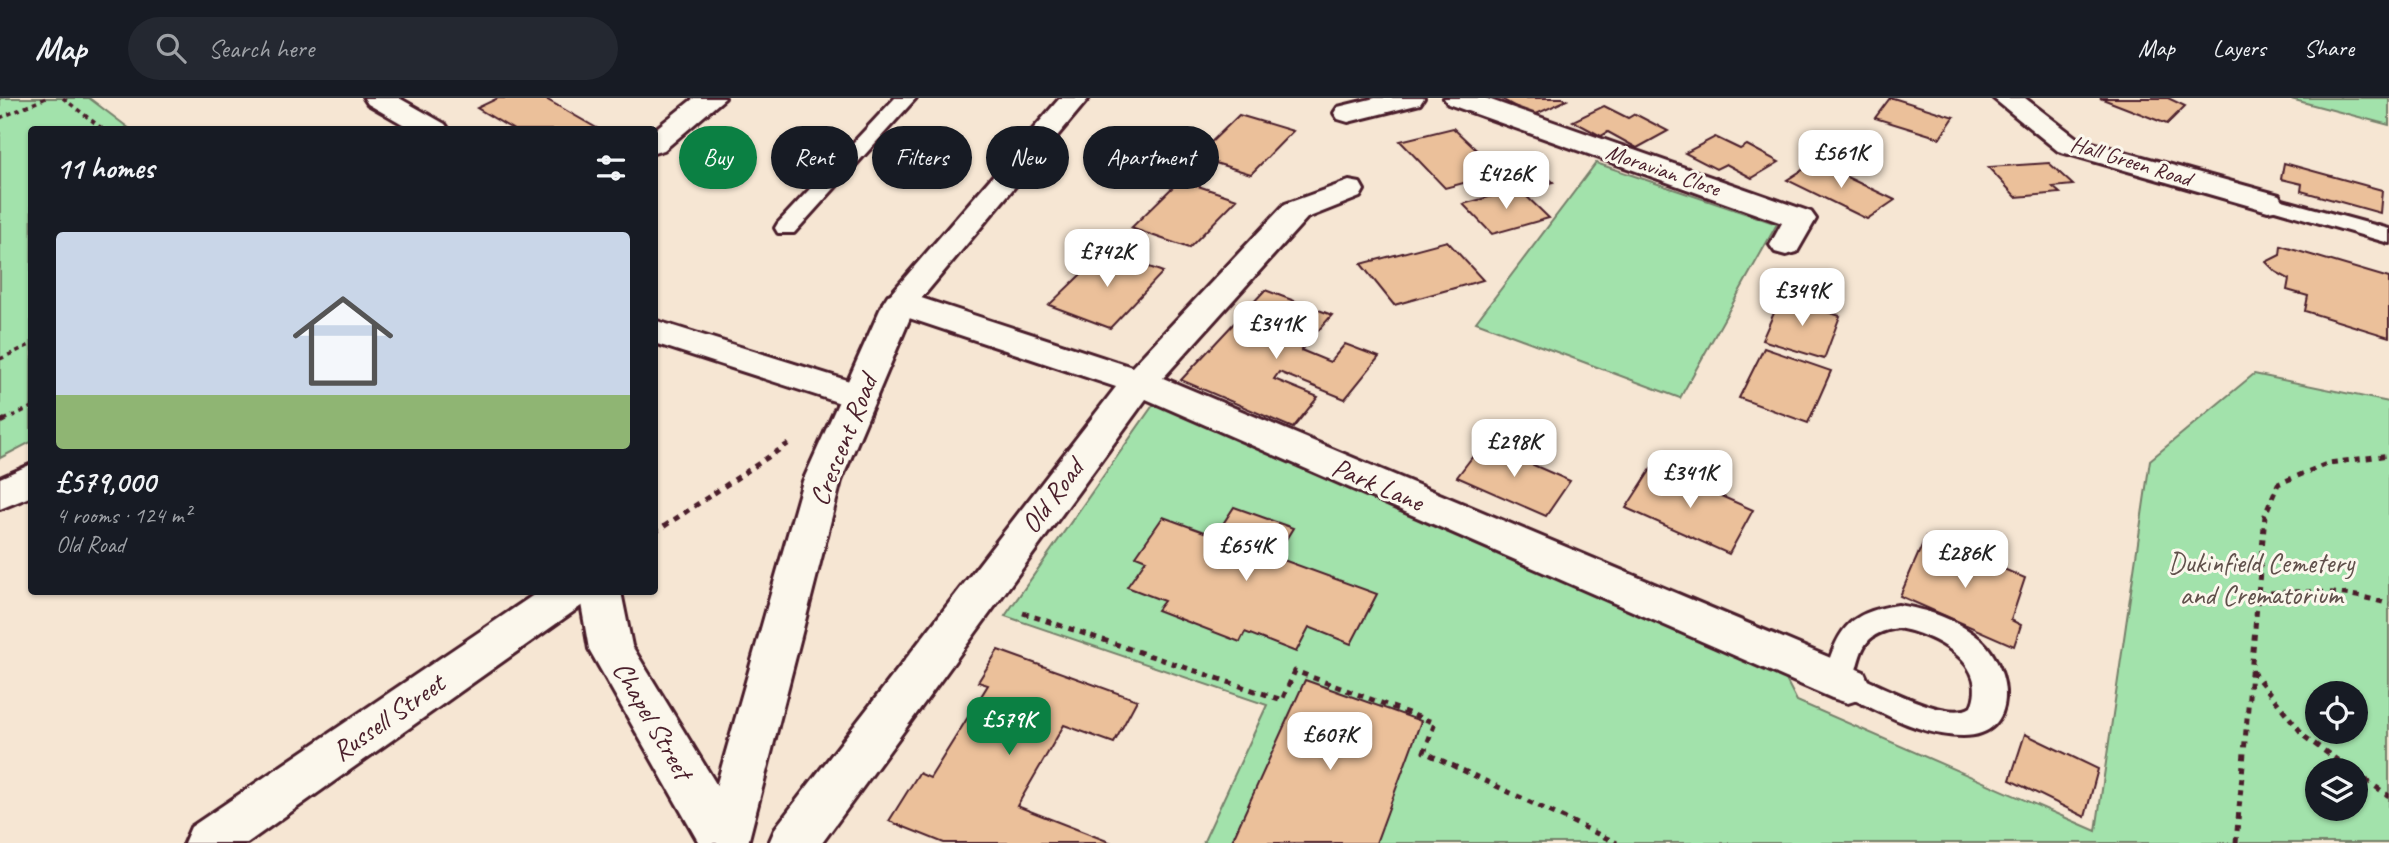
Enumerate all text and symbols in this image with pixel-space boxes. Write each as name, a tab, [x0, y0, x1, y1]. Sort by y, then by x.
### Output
search box	[128, 17, 618, 80]
text: Map	[35, 27, 86, 69]
icon: search	[152, 29, 190, 67]
text: Search here	[208, 32, 314, 65]
text: Map	[2138, 33, 2175, 63]
text: Layers	[2213, 33, 2266, 63]
text: Share	[2304, 33, 2354, 63]
chip: Buy	[679, 126, 757, 189]
chip: Rent	[771, 126, 858, 189]
chip: Filters	[872, 126, 972, 189]
chip: New	[986, 126, 1069, 189]
chip: Apartment	[1083, 126, 1219, 189]
street label: Hall Green Road	[2067, 129, 2199, 194]
pin: £561K	[1792, 130, 1890, 190]
street label: Moravian Close	[1602, 137, 1725, 203]
text: £561K	[1814, 138, 1868, 167]
text: 11 homes	[56, 149, 154, 187]
icon: filters	[592, 149, 630, 187]
pin: £426K	[1457, 152, 1555, 211]
text: £426K	[1479, 159, 1533, 188]
pin: £742K	[1058, 230, 1156, 289]
text: £742K	[1081, 237, 1134, 266]
pin: £349K	[1753, 268, 1851, 328]
text: £349K	[1776, 276, 1828, 305]
icon: home	[280, 278, 406, 404]
pin: £341K	[1227, 302, 1325, 361]
text: £341K	[1249, 309, 1303, 338]
street label: Crescent Road	[801, 366, 887, 511]
pin: £298K	[1465, 420, 1563, 479]
text: £298K	[1488, 427, 1540, 456]
street label: Old Road	[1013, 449, 1094, 540]
street label: Park Lane	[1327, 449, 1431, 520]
pin: £341K	[1641, 450, 1739, 510]
text: £341K	[1663, 458, 1717, 487]
text: £579,000	[56, 463, 155, 501]
text: 4 rooms · 124 m²	[56, 501, 191, 530]
pin: £654K	[1197, 524, 1295, 583]
text: Old Road	[56, 530, 125, 559]
text: £654K	[1219, 531, 1273, 560]
pin: £286K	[1916, 531, 2014, 590]
text: £286K	[1938, 538, 1992, 567]
park label: Dukinfield Cemetery and Crematorium	[2168, 545, 2356, 612]
street label: Chapel Street	[605, 655, 703, 789]
street label: Russell Street	[325, 664, 453, 768]
map controls	[2305, 681, 2368, 821]
button: locate	[2305, 681, 2368, 744]
pin: £579K	[960, 698, 1058, 757]
text: £579K	[983, 705, 1035, 734]
pin: £607K	[1281, 712, 1379, 772]
text: £607K	[1303, 720, 1357, 749]
button: layers	[2305, 758, 2368, 821]

